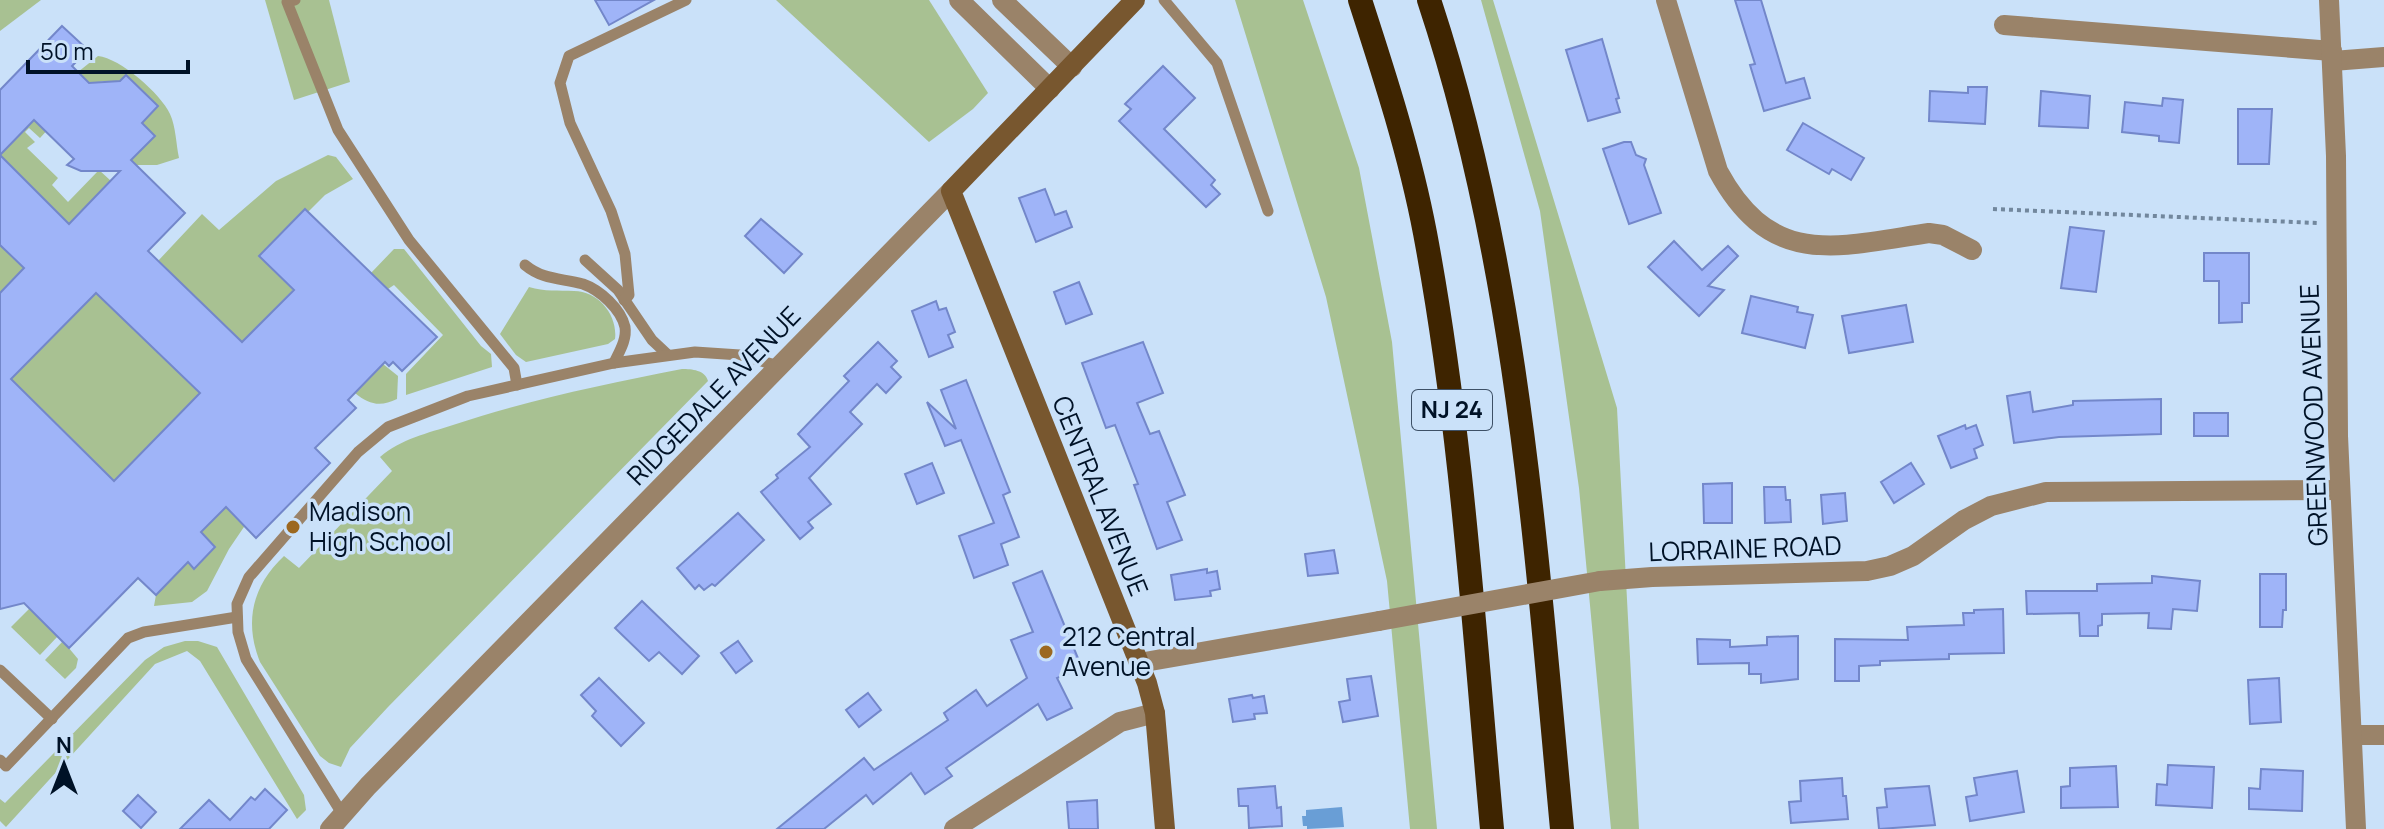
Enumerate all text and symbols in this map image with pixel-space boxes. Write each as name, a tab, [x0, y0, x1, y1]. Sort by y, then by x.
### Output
scale bar	[28, 24, 188, 74]
text: 50 m	[40, 34, 94, 67]
street label: GREENWOOD AVENUE	[2290, 283, 2336, 547]
street label: RIDGEDALE AVENUE	[618, 298, 808, 493]
street label: CENTRAL AVENUE	[1044, 390, 1157, 601]
road number: NJ 24	[1412, 390, 1492, 430]
place label: Madison High School	[309, 493, 452, 559]
marker: Madison High School	[284, 518, 302, 536]
street label: LORRAINE ROAD	[1648, 527, 1842, 569]
place label: 212 Central Avenue	[1062, 618, 1196, 684]
marker: 212 Central Avenue	[1037, 643, 1055, 661]
north arrow	[24, 725, 104, 805]
text: N	[56, 730, 72, 760]

